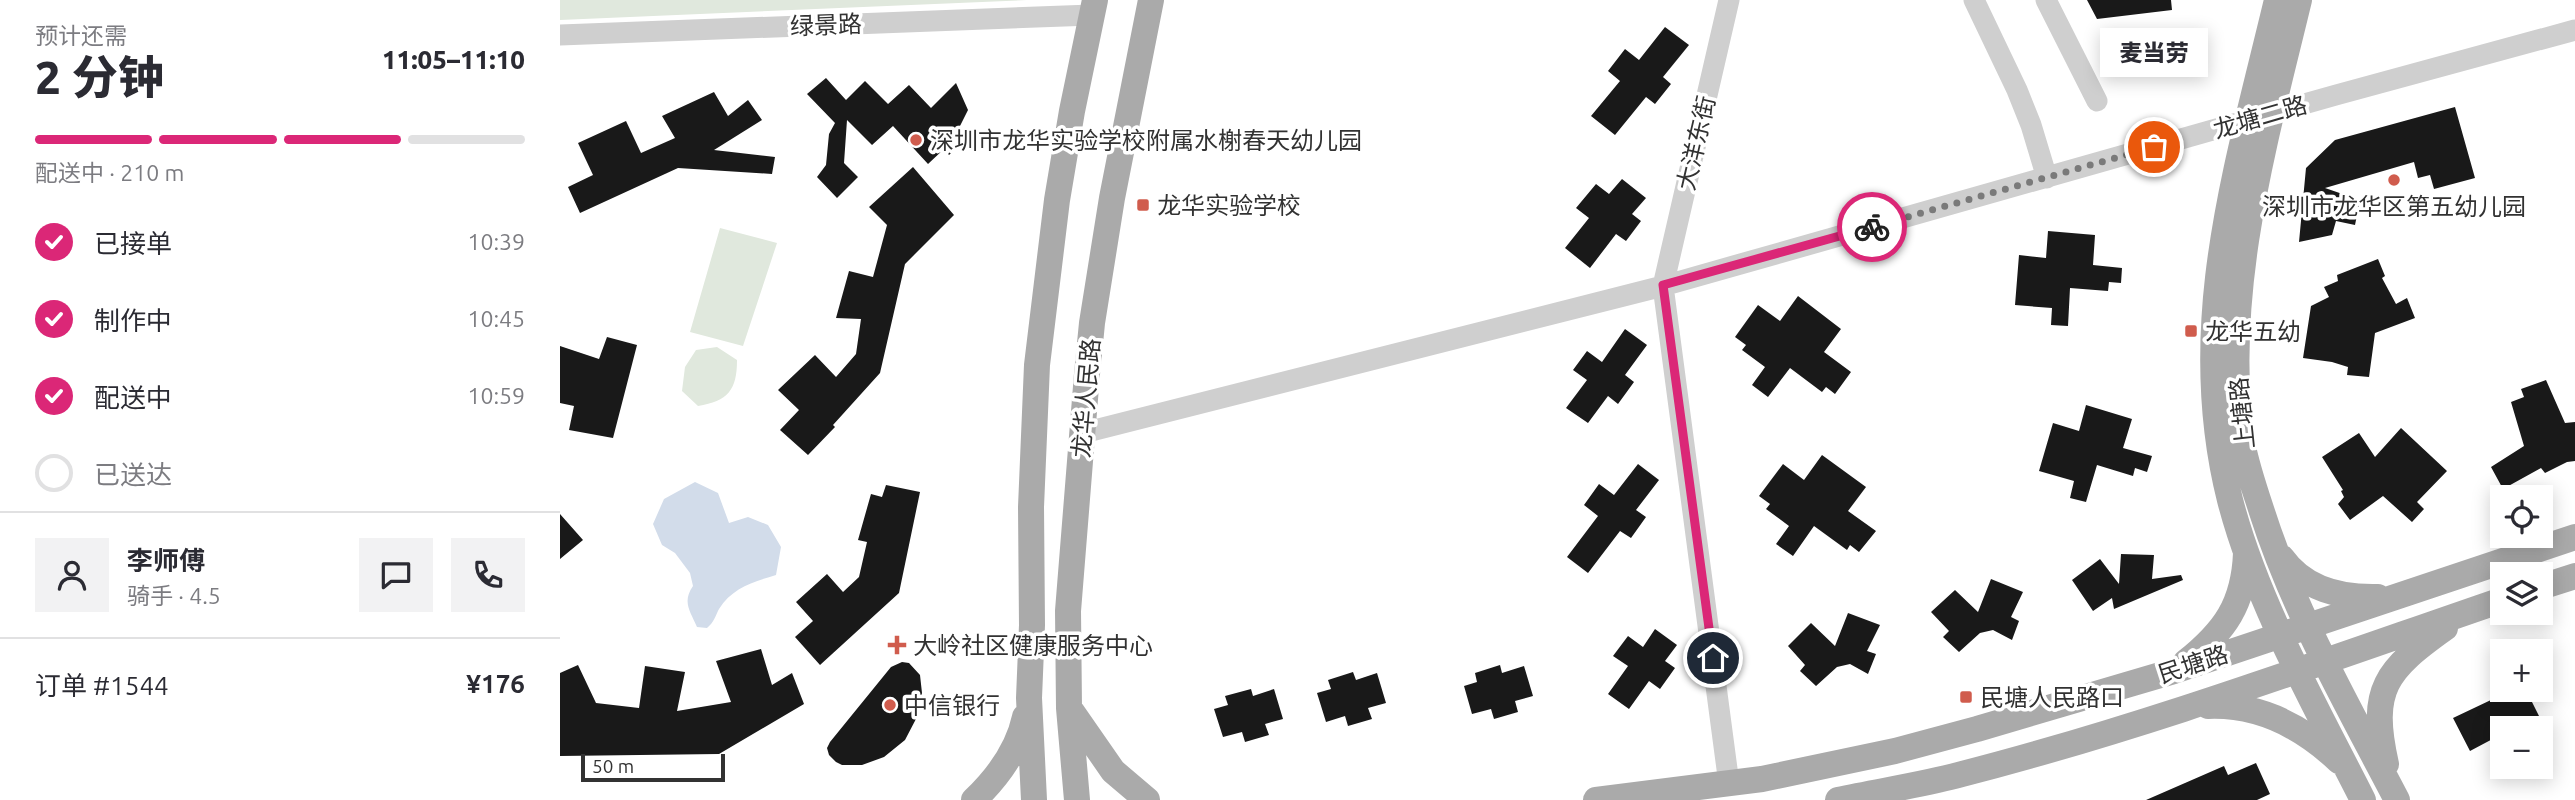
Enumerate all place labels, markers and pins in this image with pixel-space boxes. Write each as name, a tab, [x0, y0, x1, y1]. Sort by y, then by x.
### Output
callout: 麦当劳	[2100, 28, 2208, 77]
pin	[2124, 117, 2184, 177]
place label: 深圳市龙华实验学校附属水榭春天幼儿园	[930, 127, 1362, 154]
marker: 深圳市龙华实验学校附属水榭春天幼儿园	[908, 132, 924, 148]
marker: 深圳市龙华区第五幼儿园	[2386, 172, 2402, 188]
place label: 龙华实验学校	[1157, 192, 1301, 219]
place label: 深圳市龙华区第五幼儿园	[2262, 193, 2526, 220]
marker: 龙华实验学校	[1135, 197, 1151, 213]
place label: 龙华五幼	[2205, 318, 2301, 345]
marker: 龙华五幼	[2183, 323, 2199, 339]
pin	[1683, 628, 1743, 688]
place label: 大岭社区健康服务中心	[913, 632, 1153, 659]
marker: 大岭社区健康服务中心	[887, 635, 907, 655]
place label: 民塘人民路口	[1980, 684, 2124, 711]
marker: 民塘人民路口	[1958, 689, 1974, 705]
place label: 中信银行	[904, 692, 1000, 719]
marker: 中信银行	[882, 697, 898, 713]

